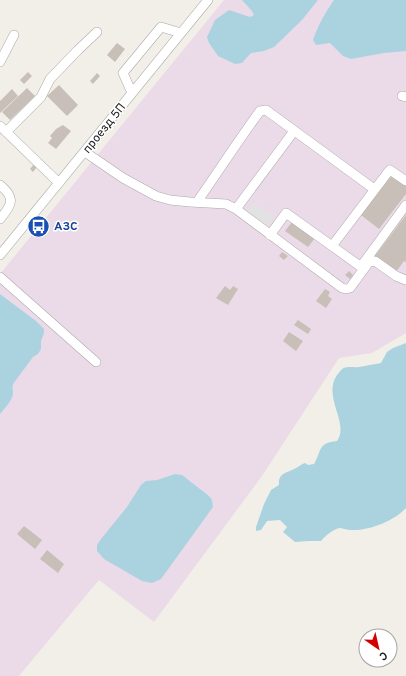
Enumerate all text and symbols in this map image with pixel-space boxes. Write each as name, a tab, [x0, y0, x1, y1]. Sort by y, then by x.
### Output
street label: проезд 5П	[80, 100, 130, 157]
bus stop icon: АЗС	[26, 213, 52, 239]
place label: АЗС	[54, 219, 78, 235]
north arrow	[358, 628, 398, 668]
text: С	[376, 648, 390, 663]

